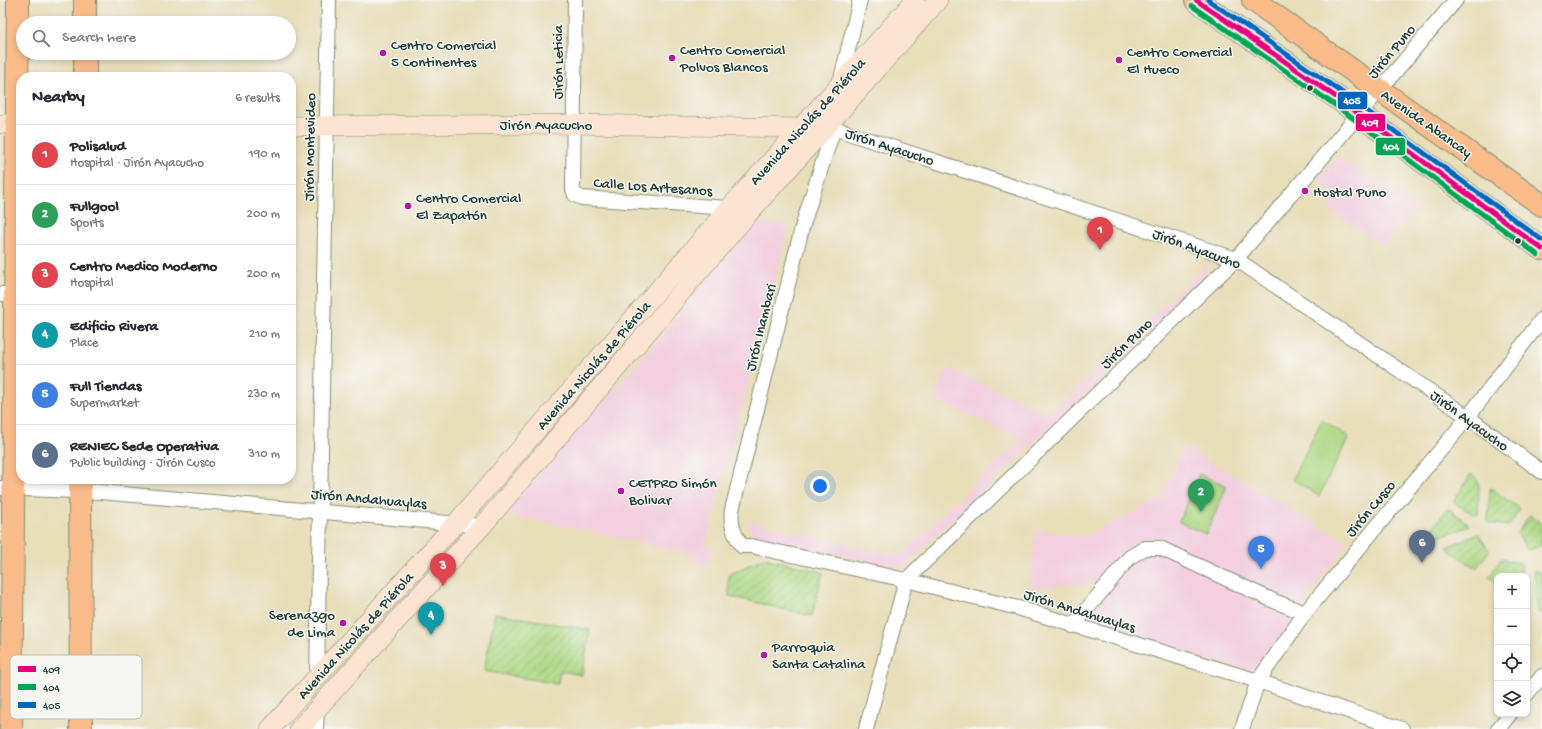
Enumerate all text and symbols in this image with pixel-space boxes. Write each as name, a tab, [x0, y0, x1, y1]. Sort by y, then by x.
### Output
search box	[16, 16, 296, 60]
street label: Jirón Puno	[1365, 21, 1421, 83]
street label: Jirón Leticia	[550, 24, 568, 99]
icon: search	[30, 27, 52, 49]
text: Search here	[62, 29, 136, 47]
place label: Centro Comercial 5 Continentes	[391, 37, 496, 72]
place label: Centro Comercial Polvos Blancos	[679, 42, 785, 77]
place label: Centro Comercial El Hueco	[1127, 44, 1232, 79]
marker: Centro Comercial 5 Continentes	[378, 48, 388, 58]
marker: Centro Comercial Polvos Blancos	[667, 53, 677, 63]
street label: Avenida Nicolás de Piérola	[747, 55, 871, 190]
marker: Centro Comercial El Hueco	[1114, 55, 1124, 65]
unlabelled marker	[1305, 83, 1315, 93]
street label: Avenida Abancay	[1377, 86, 1475, 163]
text: Nearby	[32, 88, 85, 108]
text: 6 results	[235, 91, 280, 106]
line badge: 405	[1337, 91, 1368, 110]
street label: Jirón Montevideo	[301, 93, 321, 201]
text: 405	[1342, 96, 1361, 108]
line badge: 409	[1355, 113, 1386, 132]
street label: Jirón Ayacucho	[500, 117, 593, 135]
text: 409	[1361, 118, 1379, 130]
street label: Jirón Ayacucho	[843, 125, 936, 171]
line badge: 404	[1375, 137, 1406, 156]
text: Polisalud	[70, 138, 126, 156]
text: 404	[1382, 142, 1400, 154]
text: 1	[42, 147, 48, 162]
text: 190 m	[249, 147, 280, 162]
text: Hospital · Jirón Ayacucho	[70, 156, 204, 171]
street label: Calle Los Artesanos	[593, 175, 713, 201]
place label: Hostal Puno	[1313, 184, 1387, 202]
marker: Hostal Puno	[1300, 186, 1310, 196]
place label: Centro Comercial El Zapatón	[416, 190, 521, 225]
text: Fullgool	[70, 198, 119, 216]
marker: Centro Comercial El Zapatón	[403, 201, 413, 211]
text: 2	[42, 207, 48, 222]
text: 200 m	[247, 207, 280, 222]
text: Sports	[70, 216, 104, 231]
pin: 1	[1087, 217, 1113, 250]
street label: Jirón Ayacucho	[1150, 226, 1243, 274]
unlabelled marker	[1513, 236, 1523, 246]
text: Centro Medico Moderno	[70, 258, 217, 276]
text: 3	[42, 267, 48, 282]
text: 200 m	[247, 267, 280, 282]
text: Hospital	[70, 276, 114, 291]
street label: Jirón Inambari	[742, 282, 781, 373]
street label: Avenida Nicolás de Piérola	[534, 298, 656, 434]
street label: Jirón Puno	[1098, 315, 1157, 374]
text: Edificio Rivera	[70, 318, 158, 336]
text: 4	[42, 327, 48, 342]
text: 210 m	[249, 327, 280, 342]
text: Place	[70, 336, 98, 351]
text: Full Tiendas	[70, 378, 141, 396]
text: 5	[42, 387, 48, 402]
text: 230 m	[247, 387, 280, 402]
street label: Jirón Ayacucho	[1426, 387, 1512, 456]
text: Supermarket	[70, 396, 139, 411]
text: RENIEC Sede Operativa	[70, 438, 219, 456]
text: 6	[42, 447, 48, 462]
text: 310 m	[248, 447, 280, 462]
text: Public building · Jirón Cusco	[70, 456, 216, 471]
place label: CETPRO Simón Bolivar	[628, 475, 717, 510]
your location	[810, 476, 830, 496]
street label: Jirón Cusco	[1343, 477, 1401, 541]
pin: 2	[1188, 479, 1214, 512]
street label: Jirón Andahuaylas	[310, 486, 428, 514]
marker: CETPRO Simón Bolivar	[616, 486, 626, 496]
pin: 6	[1409, 530, 1435, 563]
pin: 5	[1248, 536, 1274, 569]
pin: 3	[430, 553, 456, 586]
street label: Avenida Nicolás de Piérola	[295, 569, 419, 704]
map controls	[1494, 573, 1530, 717]
button: +	[1494, 573, 1530, 609]
street label: Jirón Andahuaylas	[1021, 586, 1138, 638]
pin: 4	[418, 602, 444, 635]
place label: Serenazgo de Lima	[269, 607, 336, 642]
button: −	[1494, 609, 1530, 645]
marker: Serenazgo de Lima	[338, 618, 348, 628]
place label: Parroquia Santa Catalina	[771, 639, 866, 674]
button: locate	[1494, 645, 1530, 681]
marker: Parroquia Santa Catalina	[759, 650, 769, 660]
legend	[10, 655, 142, 719]
text: 409	[43, 665, 60, 677]
button: layers	[1494, 681, 1530, 717]
text: 404	[43, 683, 60, 695]
text: 405	[43, 701, 60, 713]

